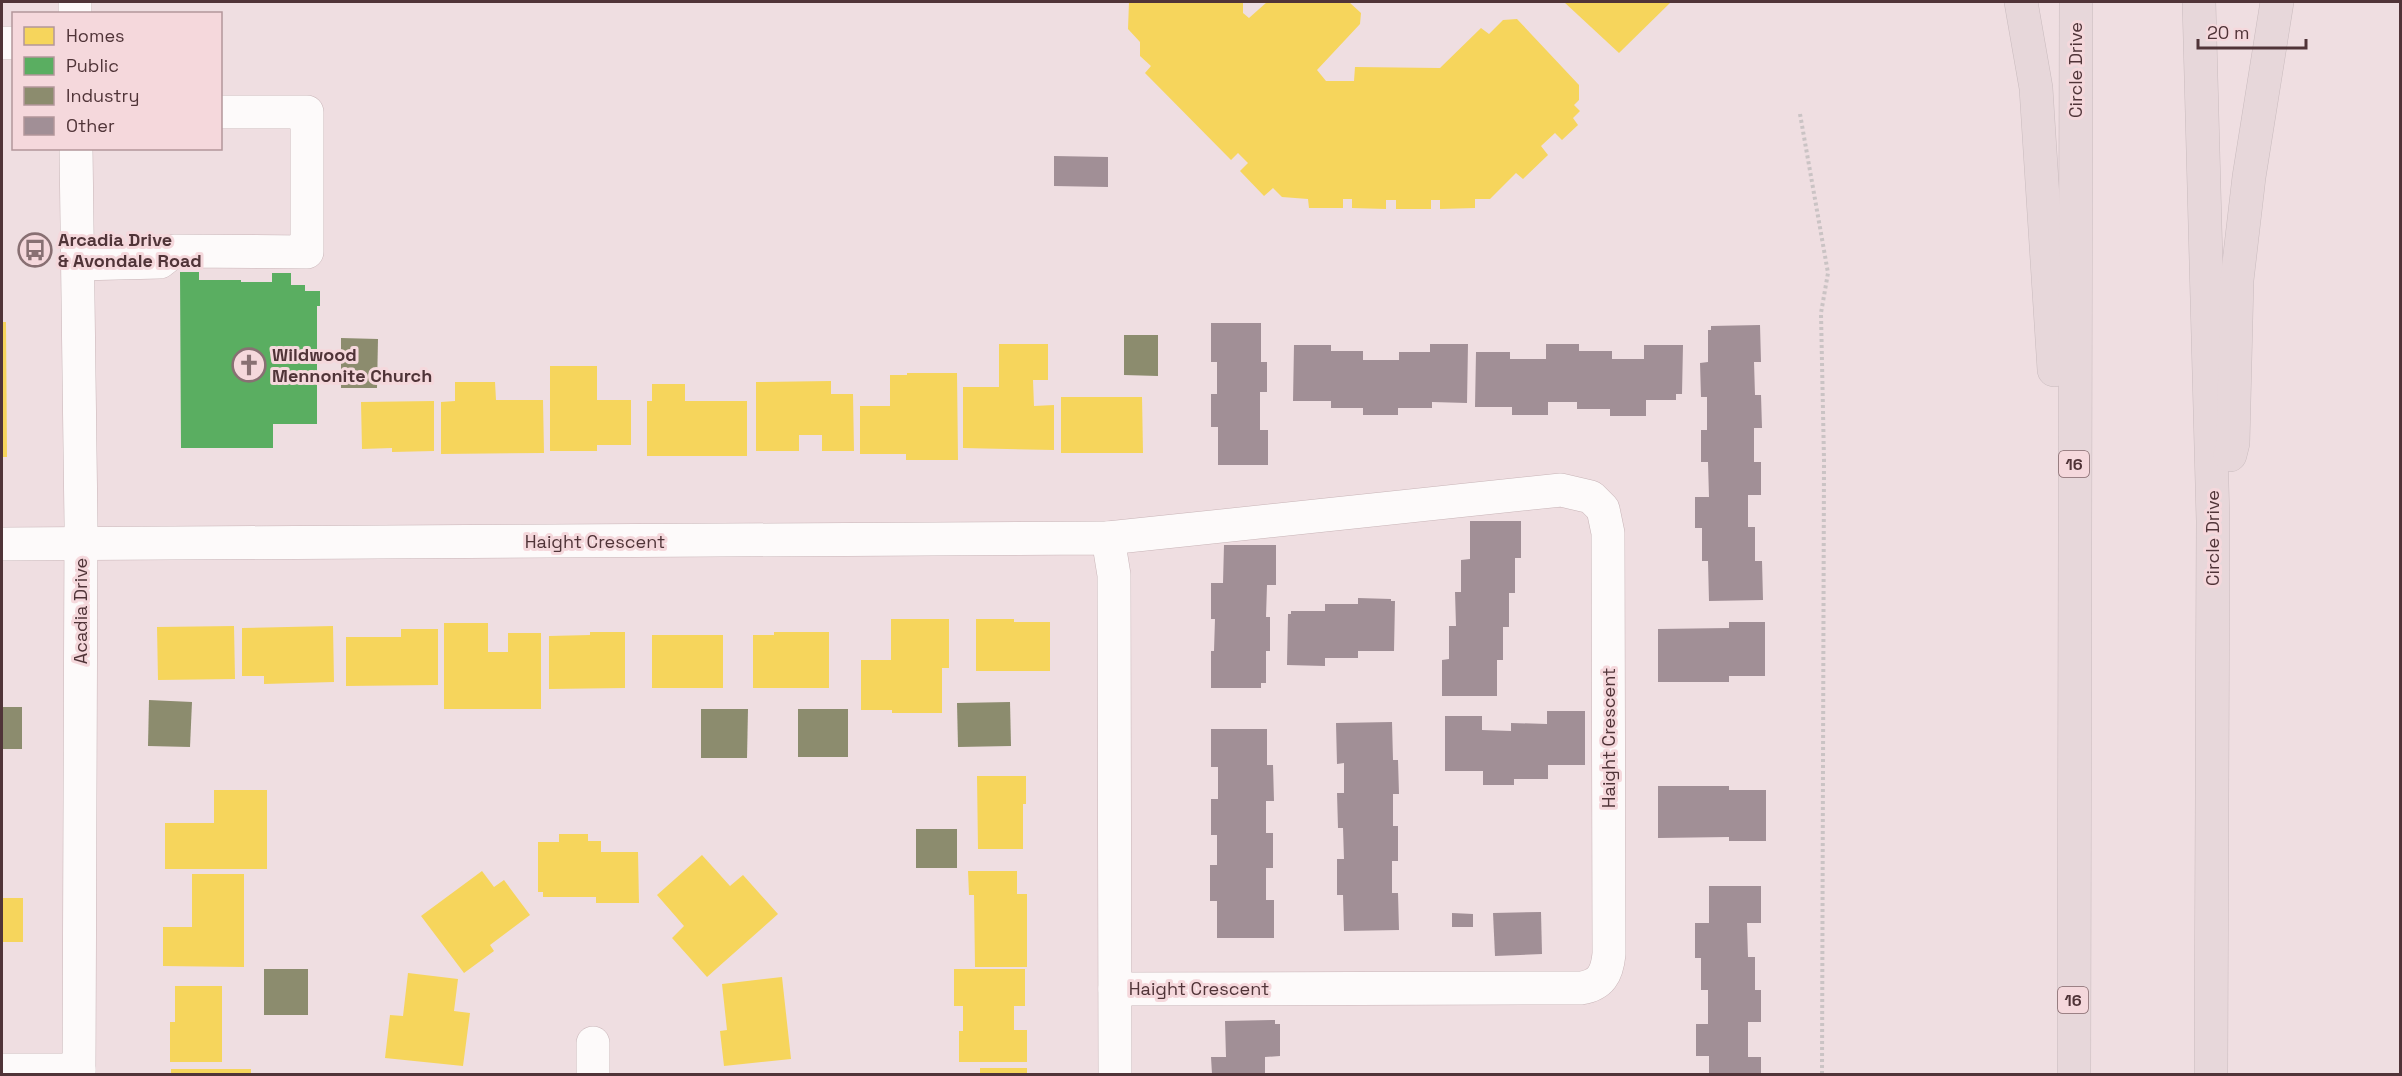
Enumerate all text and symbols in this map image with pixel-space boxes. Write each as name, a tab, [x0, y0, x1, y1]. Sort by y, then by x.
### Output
legend	[12, 12, 222, 150]
scale bar	[2198, 12, 2306, 50]
text: 20 m	[2207, 21, 2250, 44]
street label: Circle Drive	[2064, 22, 2087, 118]
text: Homes	[66, 24, 125, 47]
text: Public	[66, 54, 119, 77]
text: Industry	[66, 84, 139, 107]
text: Other	[66, 114, 115, 137]
place label: Arcadia Drive & Avondale Road	[58, 228, 202, 272]
bus stop icon: Arcadia Drive & Avondale Road	[17, 232, 53, 268]
place label: Wildwood Mennonite Church	[272, 343, 432, 387]
church icon: Wildwood Mennonite Church	[231, 347, 267, 383]
road number: 16	[2059, 451, 2089, 477]
street label: Circle Drive	[2201, 490, 2224, 586]
street label: Haight Crescent	[525, 530, 665, 553]
street label: Acadia Drive	[69, 558, 92, 664]
street label: Haight Crescent	[1597, 668, 1620, 808]
street label: Haight Crescent	[1129, 977, 1269, 1000]
road number: 16	[2058, 987, 2088, 1013]

